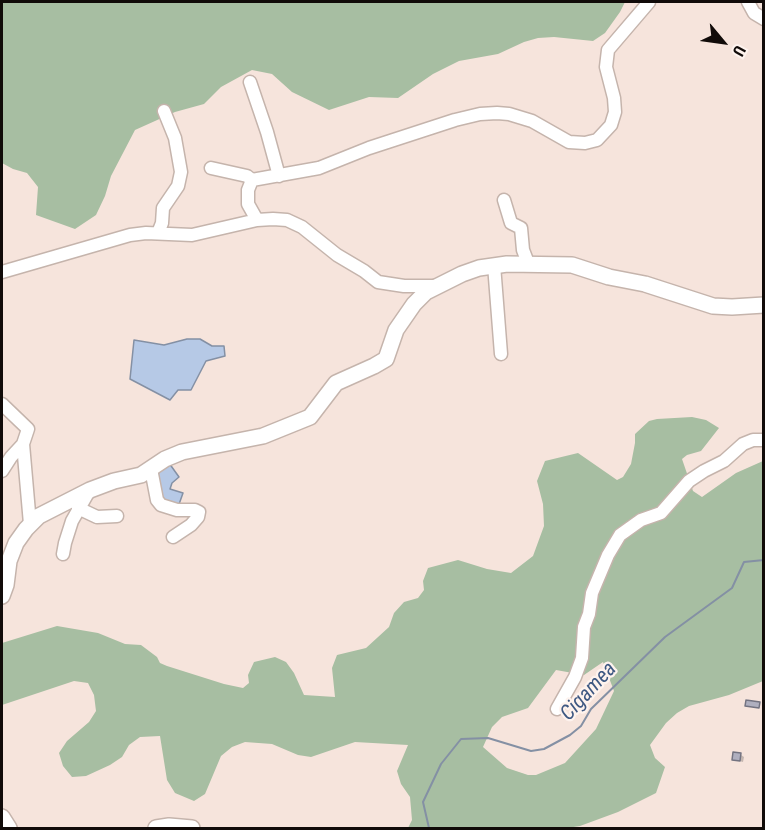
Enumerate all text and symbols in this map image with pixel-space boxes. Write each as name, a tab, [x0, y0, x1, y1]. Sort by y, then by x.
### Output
north arrow	[693, 12, 753, 72]
text: U	[729, 42, 750, 60]
water label: Cigamea	[556, 658, 622, 726]

